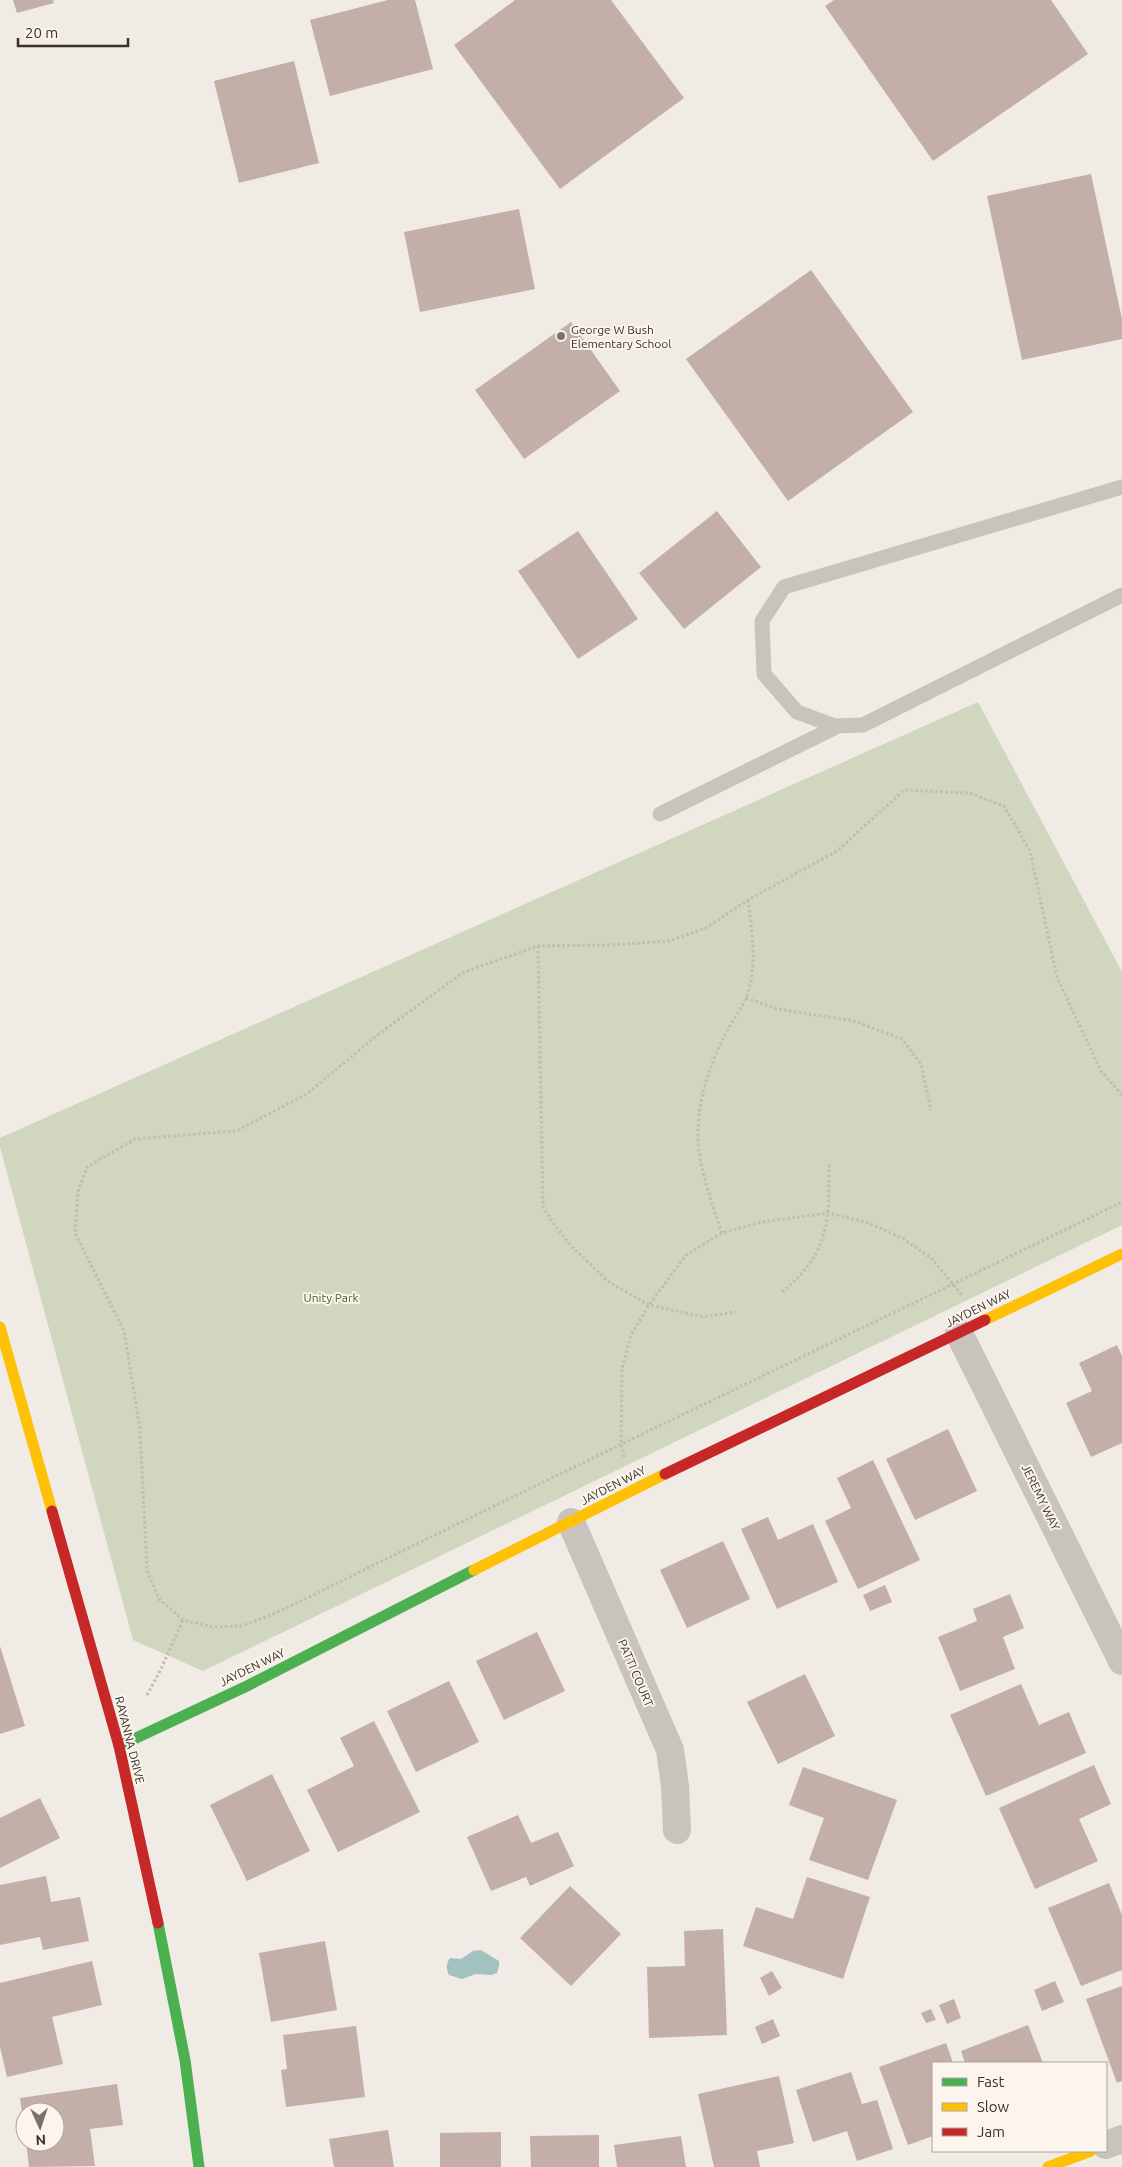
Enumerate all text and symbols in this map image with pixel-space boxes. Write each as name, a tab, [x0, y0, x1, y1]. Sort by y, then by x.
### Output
scale bar	[18, 15, 128, 47]
text: 20 m	[25, 24, 58, 41]
place label: George W Bush Elementary School	[571, 323, 671, 350]
marker: George W Bush Elementary School	[555, 330, 567, 342]
street label: JAYDEN WAY	[943, 1287, 1013, 1329]
park label: Unity Park	[303, 1291, 359, 1304]
street label: JEREMY WAY	[1019, 1462, 1063, 1532]
street label: JAYDEN WAY	[578, 1463, 648, 1507]
street label: PATTI COURT	[616, 1637, 656, 1709]
street label: JAYDEN WAY	[217, 1646, 287, 1688]
street label: RAYANNA DRIVE	[113, 1695, 147, 1785]
legend	[932, 2062, 1107, 2152]
text: Fast	[977, 2073, 1005, 2090]
text: Slow	[977, 2098, 1010, 2115]
north arrow	[15, 2102, 65, 2152]
text: Jam	[977, 2123, 1005, 2140]
text: N	[35, 2132, 46, 2148]

